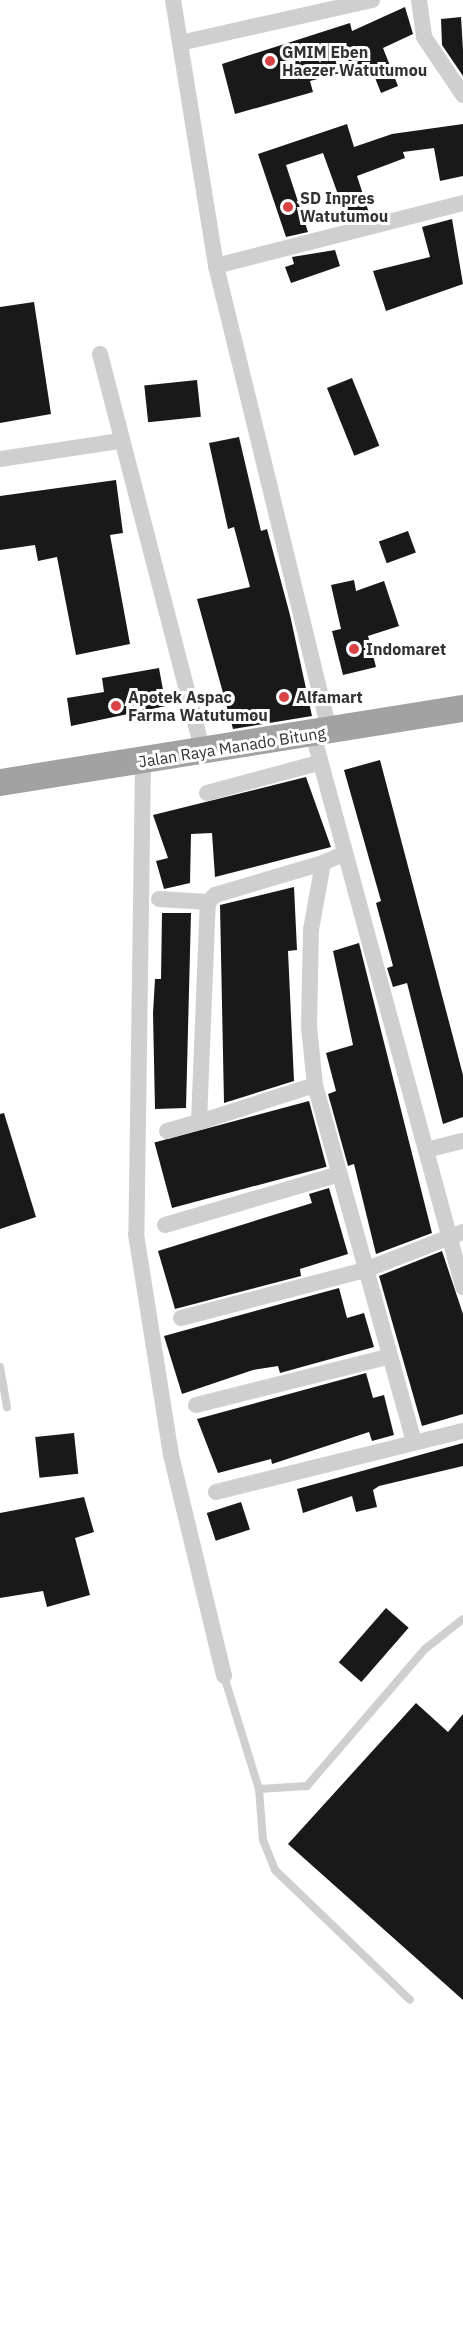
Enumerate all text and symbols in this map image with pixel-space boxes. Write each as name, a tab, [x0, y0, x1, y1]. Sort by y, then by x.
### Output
place label: GMIM Eben Haezer Watutumou	[282, 42, 427, 80]
marker: GMIM Eben Haezer Watutumou	[263, 54, 277, 68]
place label: SD Inpres Watutumou	[300, 188, 388, 226]
marker: SD Inpres Watutumou	[281, 200, 295, 214]
place label: Indomaret	[366, 639, 446, 659]
marker: Indomaret	[347, 642, 361, 656]
place label: Apotek Aspac Farma Watutumou	[128, 687, 268, 725]
place label: Alfamart	[296, 687, 363, 707]
marker: Alfamart	[277, 690, 291, 704]
marker: Apotek Aspac Farma Watutumou	[109, 699, 123, 713]
street label: Jalan Raya Manado Bitung	[137, 723, 327, 771]

